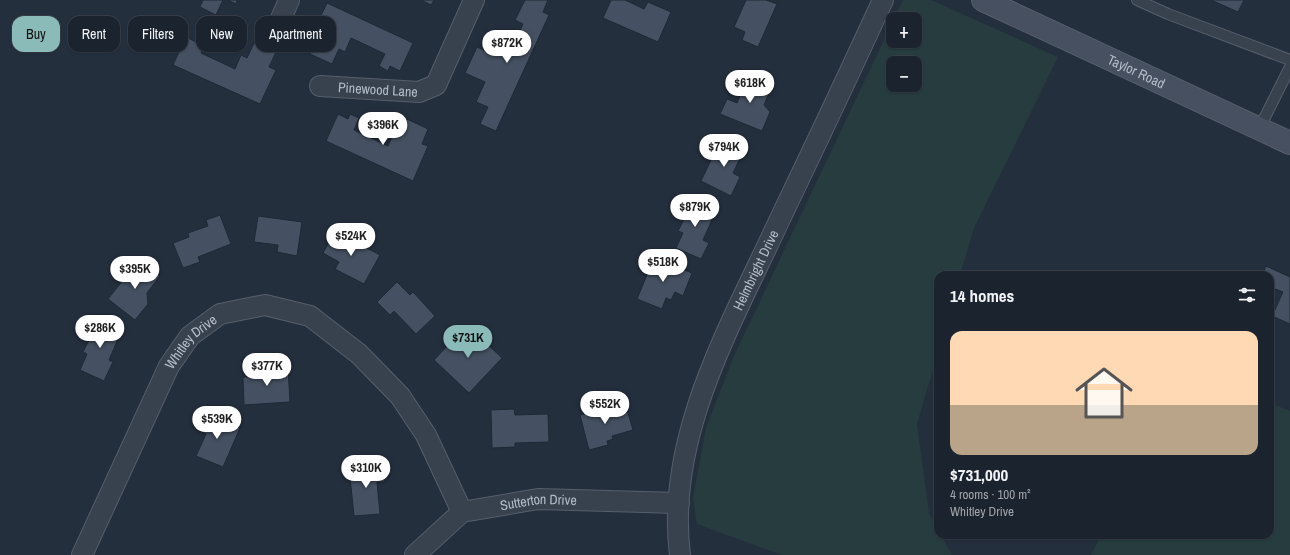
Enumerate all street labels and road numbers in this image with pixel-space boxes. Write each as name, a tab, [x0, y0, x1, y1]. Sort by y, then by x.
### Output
street label: Taylor Road	[1104, 50, 1168, 93]
street label: Pinewood Lane	[337, 78, 418, 101]
street label: Helmbright Drive	[729, 227, 783, 313]
street label: Whitley Drive	[161, 311, 220, 372]
street label: Sutterton Drive	[499, 490, 577, 514]

